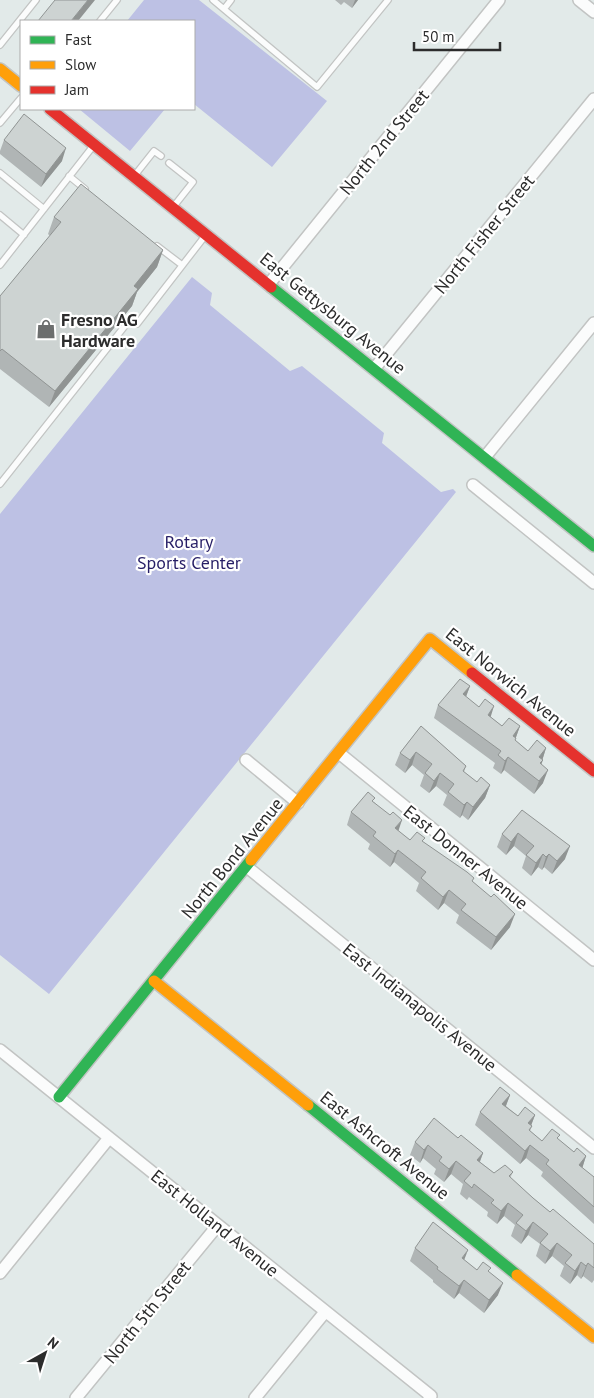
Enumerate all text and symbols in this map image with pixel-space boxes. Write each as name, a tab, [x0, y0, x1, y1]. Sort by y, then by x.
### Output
legend	[20, 20, 195, 110]
scale bar	[414, 20, 500, 52]
text: 50 m	[422, 27, 455, 46]
text: Fast	[65, 30, 92, 49]
text: Slow	[65, 55, 96, 74]
text: Jam	[64, 80, 89, 99]
street label: North 2nd Street	[334, 85, 434, 199]
street label: North Fisher Street	[429, 170, 539, 298]
street label: East Gettysburg Avenue	[255, 247, 411, 379]
place label: Fresno AG Hardware	[61, 308, 138, 352]
shop icon: Fresno AG Hardware	[35, 318, 57, 340]
park label: Rotary Sports Center	[137, 530, 241, 574]
street label: East Norwich Avenue	[441, 622, 581, 742]
street label: North Bond Avenue	[176, 793, 288, 923]
street label: East Donner Avenue	[399, 800, 533, 914]
street label: East Indianapolis Avenue	[338, 938, 502, 1076]
street label: East Ashcroft Avenue	[316, 1086, 454, 1204]
street label: East Holland Avenue	[146, 1164, 284, 1282]
street label: North 5th Street	[99, 1256, 195, 1368]
north arrow	[20, 1328, 70, 1378]
text: N	[44, 1333, 62, 1353]

